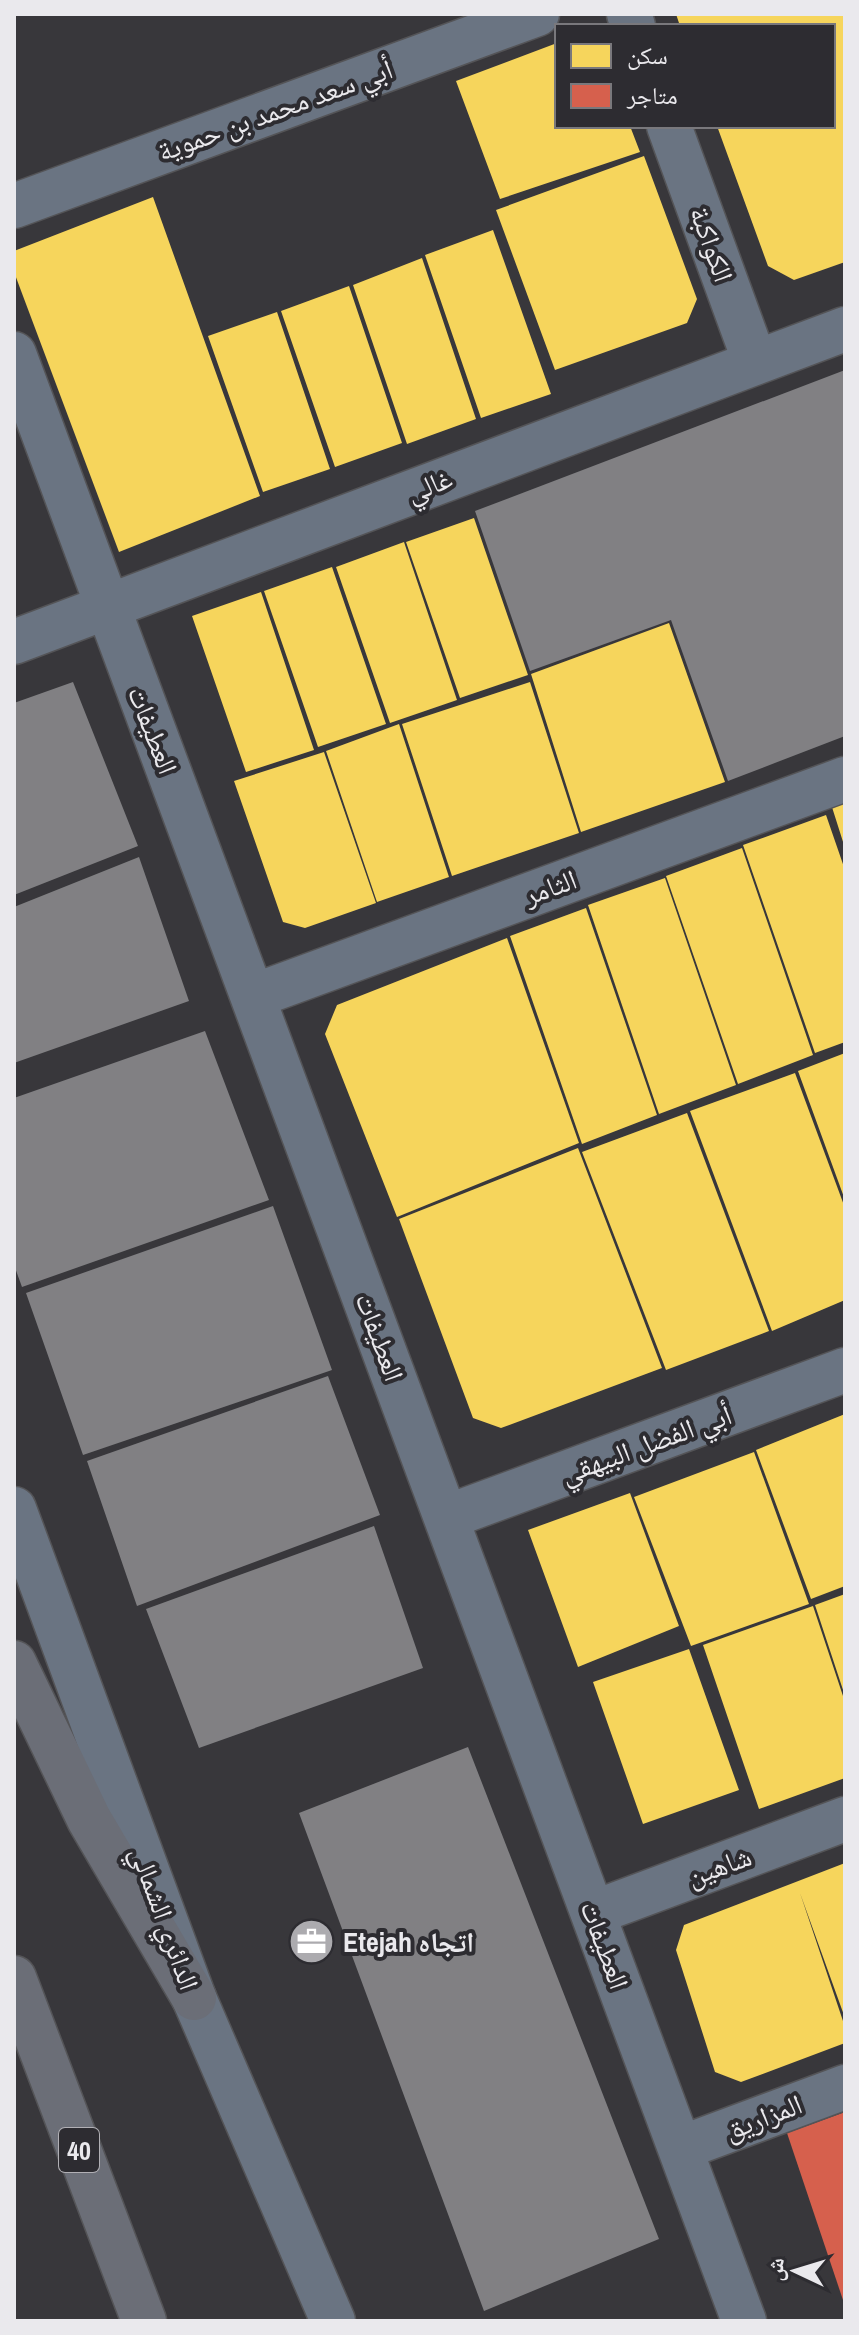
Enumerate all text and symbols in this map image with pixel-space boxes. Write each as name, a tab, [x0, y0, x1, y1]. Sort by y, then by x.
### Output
legend	[555, 24, 835, 128]
text: سكن	[627, 39, 668, 71]
street label: أبي سعد محمد بن حموية	[152, 50, 399, 174]
text: متاجر	[626, 79, 678, 111]
street label: الكواكبة	[681, 201, 743, 287]
street label: غالي	[401, 459, 459, 515]
street label: العطيفات	[119, 681, 187, 779]
street label: الثامر	[517, 860, 582, 914]
street label: العطيفات	[347, 1288, 413, 1386]
street label: أبي الفضل البيهقي	[555, 1395, 738, 1496]
street label: شاهين	[681, 1837, 757, 1895]
street label: الدائري الشمالي	[118, 1841, 209, 1996]
street label: العطيفات	[572, 1896, 638, 1994]
office icon: Etejah اتجاه	[288, 1918, 336, 1966]
place label: Etejah اتجاه	[343, 1923, 474, 1961]
street label: المزاريق	[719, 2085, 807, 2149]
road number: 40	[59, 2128, 99, 2172]
north arrow	[755, 2231, 835, 2311]
text: ش	[759, 2257, 791, 2282]

